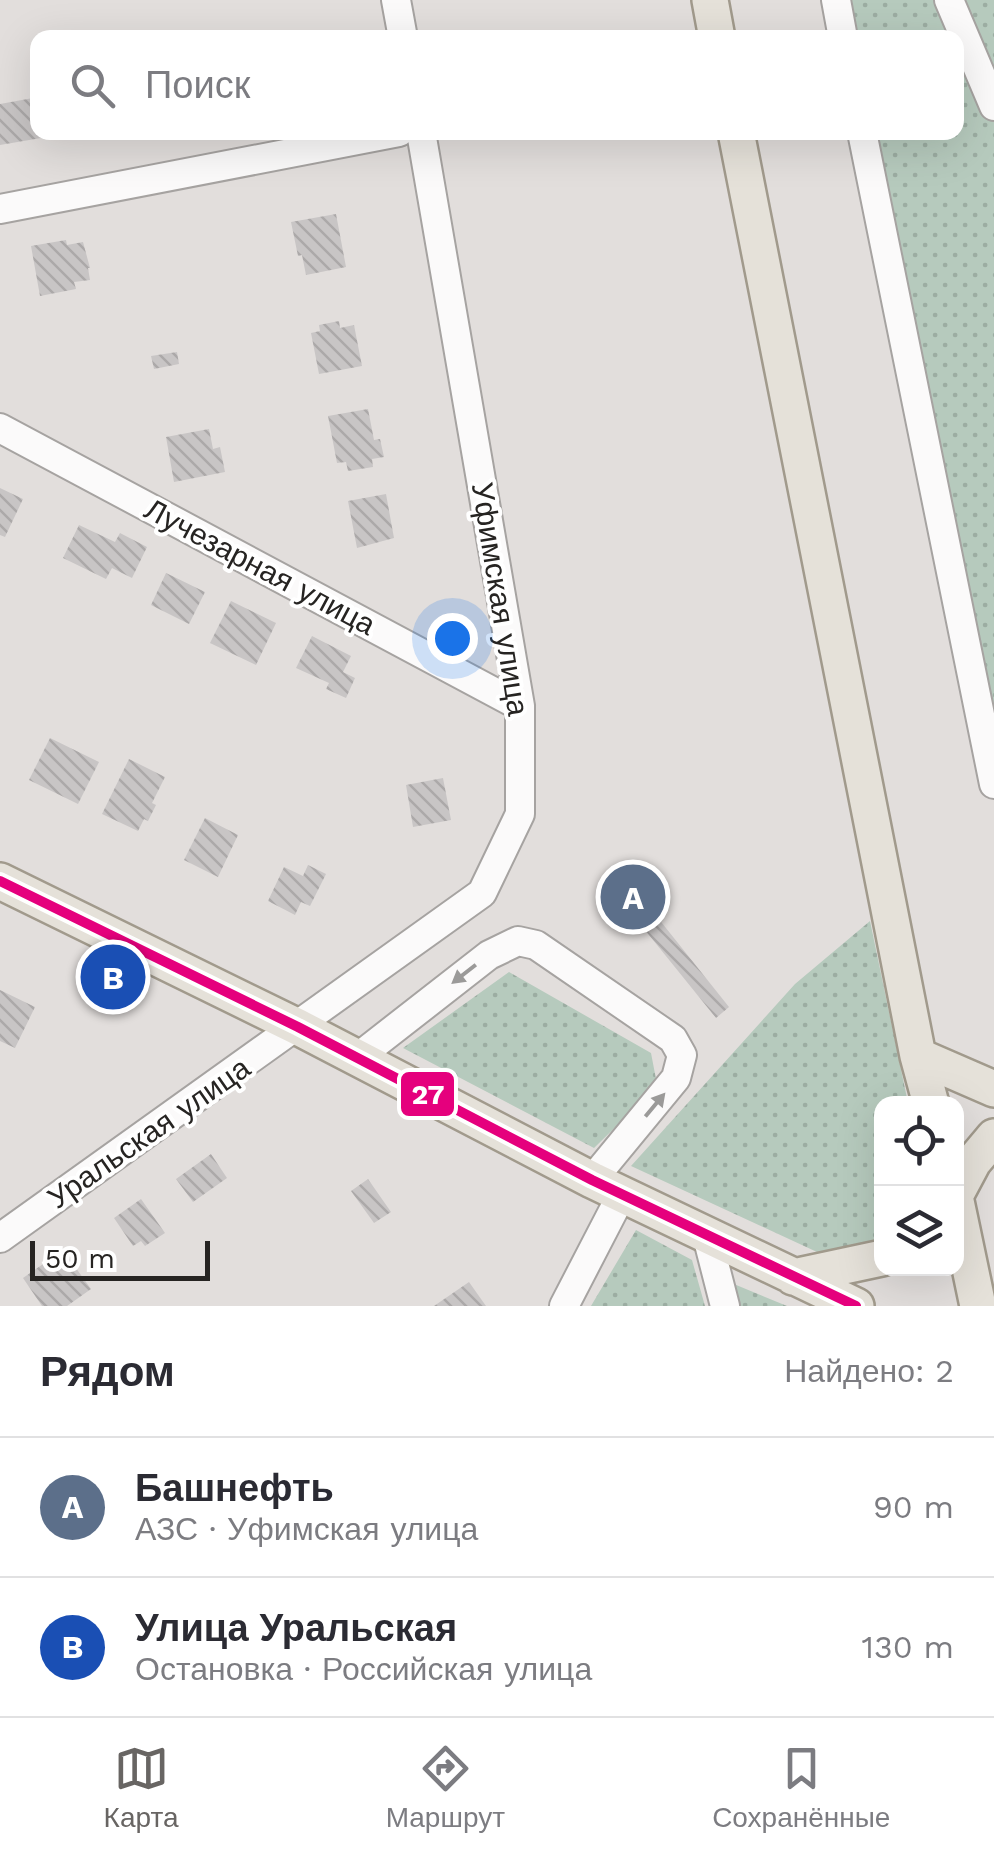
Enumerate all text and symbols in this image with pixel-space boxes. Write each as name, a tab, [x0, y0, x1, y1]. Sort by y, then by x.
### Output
search box	[30, 30, 964, 140]
icon: search	[65, 58, 120, 113]
text: Поиск	[145, 63, 250, 107]
street label: Уфимская улица	[465, 480, 536, 718]
street label: Лучезарная улица	[139, 491, 382, 642]
your location	[427, 613, 478, 664]
pin: A	[600, 860, 666, 934]
pin: B	[80, 940, 146, 1014]
one-way arrow	[451, 964, 477, 984]
street label: Уральская улица	[41, 1050, 257, 1215]
line badge: 27	[399, 1070, 456, 1118]
text: 27	[411, 1078, 445, 1111]
one-way arrow	[643, 1092, 665, 1117]
map controls	[874, 1096, 964, 1276]
button: locate	[874, 1096, 964, 1186]
button: layers	[874, 1186, 964, 1276]
scale bar	[30, 1236, 210, 1280]
text: 50 m	[45, 1242, 115, 1275]
text: Рядом	[40, 1347, 175, 1396]
text: Найдено: 2	[784, 1352, 954, 1390]
text: Башнефть	[135, 1466, 334, 1510]
text: A	[62, 1488, 83, 1526]
text: 90 m	[873, 1488, 954, 1526]
text: АЗС · Уфимская улица	[135, 1510, 478, 1548]
text: Улица Уральская	[135, 1606, 457, 1650]
text: B	[62, 1628, 83, 1666]
text: 130 m	[862, 1628, 954, 1666]
text: Остановка · Российская улица	[135, 1650, 592, 1688]
tab: Карта	[104, 1741, 179, 1834]
tab: Маршрут	[386, 1741, 505, 1834]
tab: Сохранённые	[712, 1741, 890, 1834]

